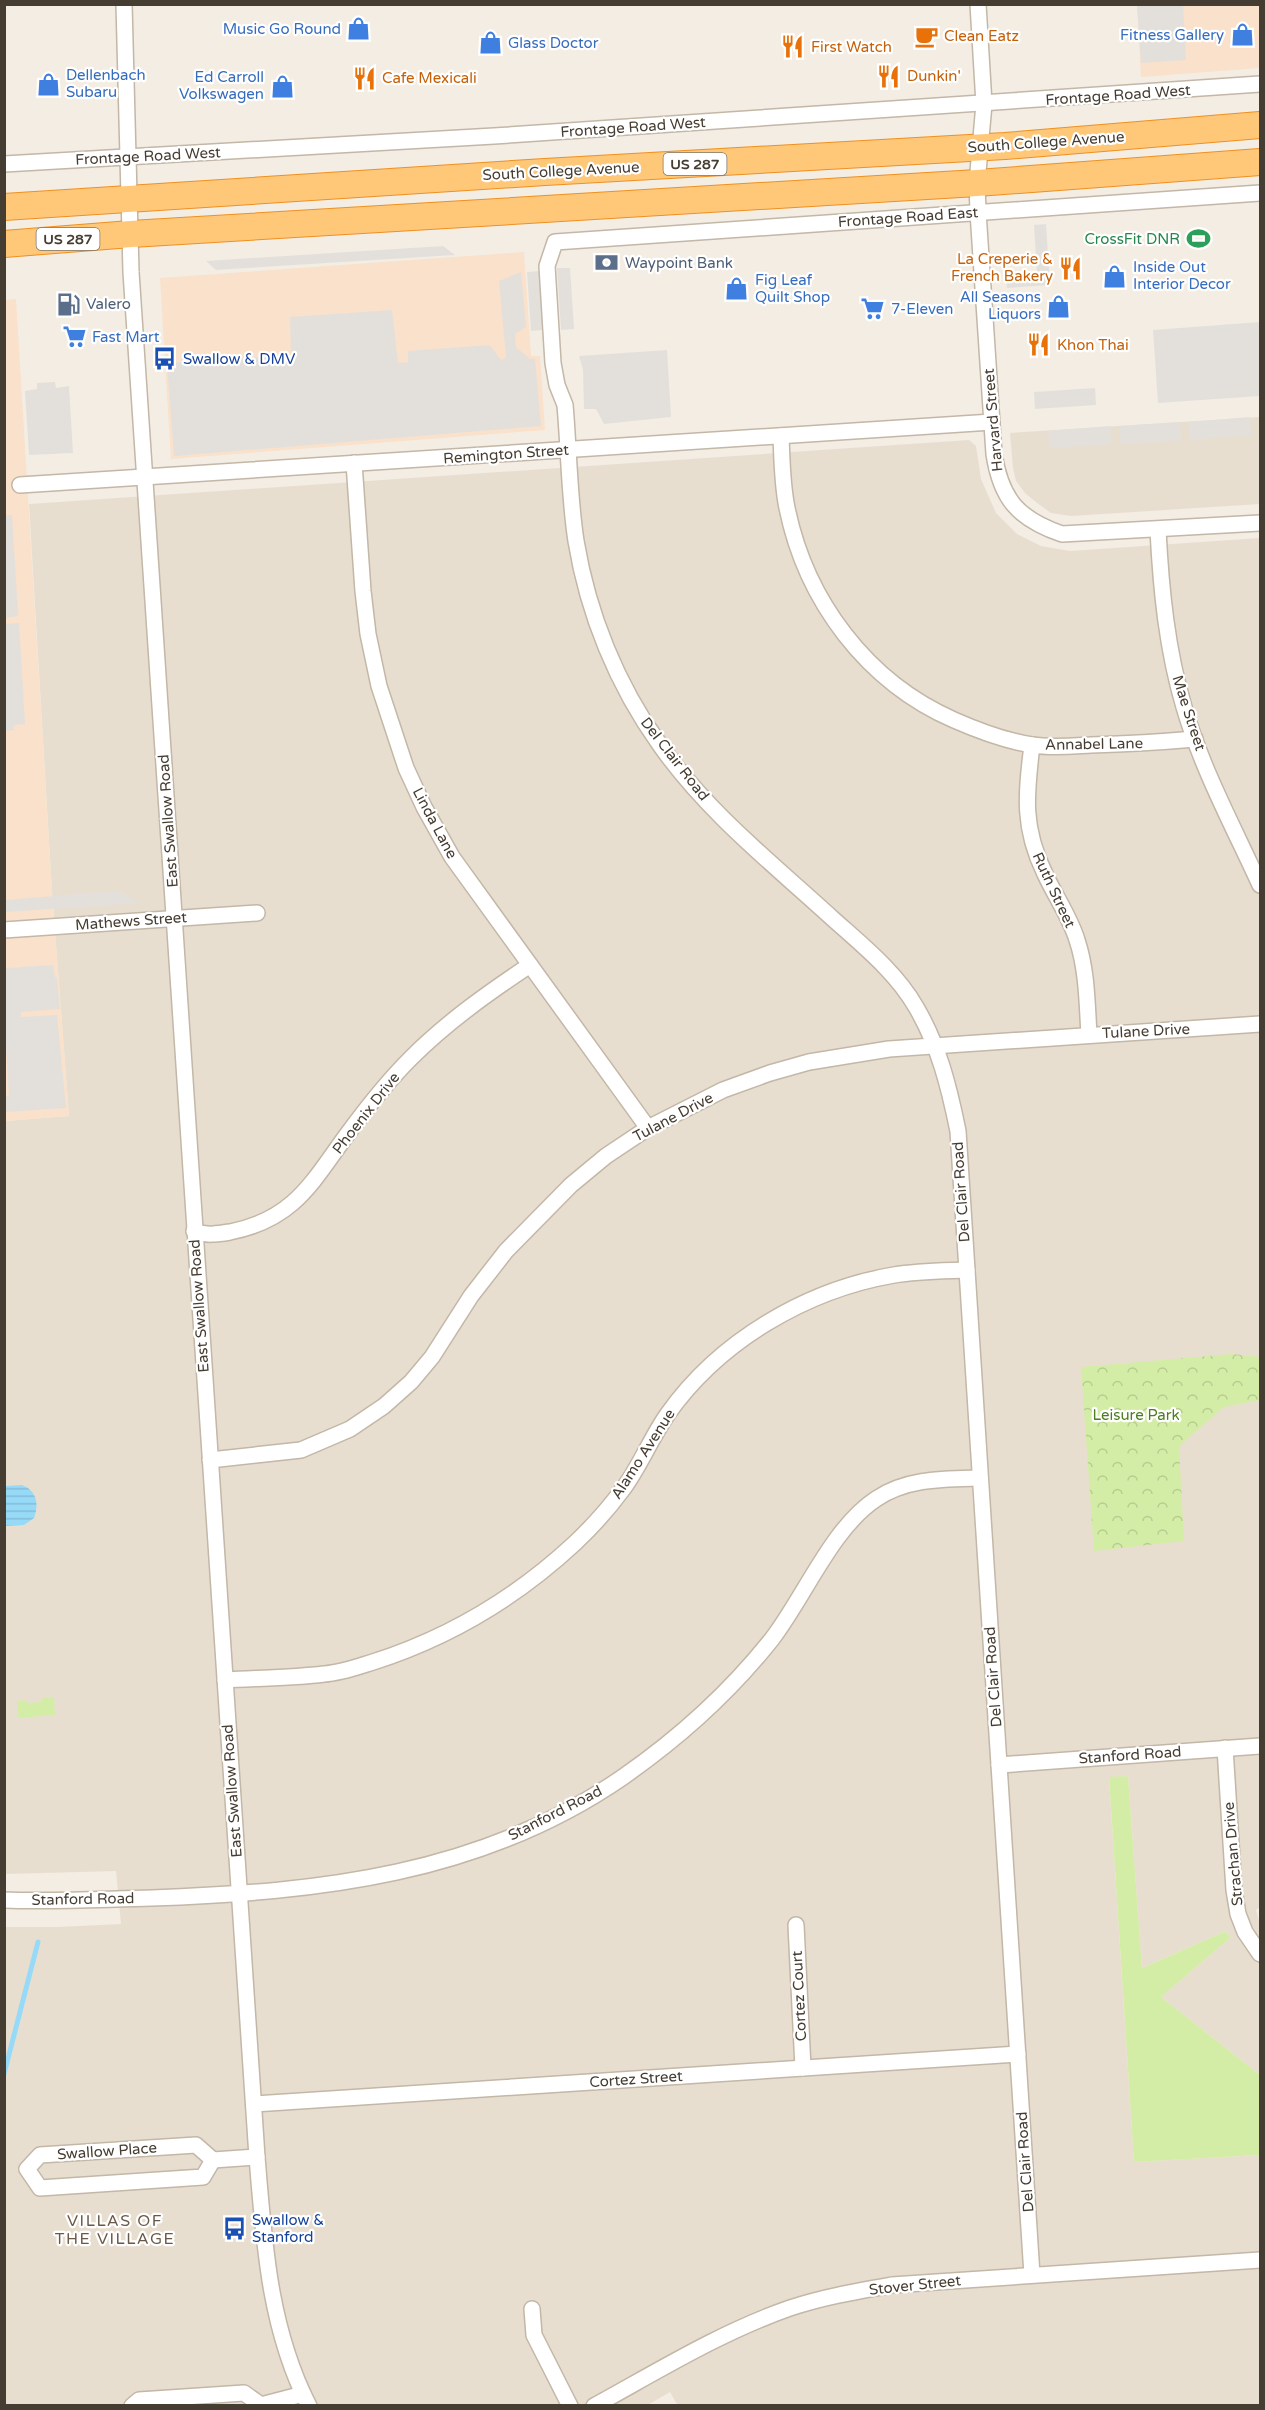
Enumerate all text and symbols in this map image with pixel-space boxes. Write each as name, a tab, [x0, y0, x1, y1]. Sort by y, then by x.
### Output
shop icon: Music Go Round	[346, 16, 372, 42]
place label: Music Go Round	[223, 20, 341, 38]
shop icon: Fitness Gallery	[1229, 22, 1255, 48]
cafe icon: Clean Eatz	[913, 23, 939, 49]
place label: Fitness Gallery	[1120, 26, 1224, 44]
place label: Clean Eatz	[944, 27, 1019, 45]
shop icon: Glass Doctor	[477, 30, 503, 56]
place label: Glass Doctor	[508, 34, 599, 52]
restaurant icon: First Watch	[780, 34, 806, 60]
place label: First Watch	[811, 38, 892, 56]
restaurant icon: Dunkin'	[876, 63, 902, 89]
restaurant icon: Cafe Mexicali	[351, 65, 377, 91]
place label: Dellenbach Subaru	[66, 66, 146, 101]
place label: Dunkin'	[907, 67, 961, 85]
place label: Ed Carroll Volkswagen	[179, 68, 264, 103]
place label: Cafe Mexicali	[382, 69, 477, 87]
shop icon: Dellenbach Subaru	[35, 71, 61, 97]
shop icon: Ed Carroll Volkswagen	[269, 73, 295, 99]
street label: Frontage Road West	[1045, 81, 1192, 109]
street label: Frontage Road West	[560, 113, 707, 141]
street label: South College Avenue	[967, 128, 1125, 156]
street label: Frontage Road West	[75, 143, 222, 169]
road number: US 287	[664, 153, 726, 175]
street label: South College Avenue	[482, 158, 640, 184]
street label: Frontage Road East	[837, 203, 979, 231]
sports icon: CrossFit DNR	[1185, 226, 1211, 252]
road number: US 287	[36, 228, 100, 250]
place label: CrossFit DNR	[1084, 230, 1180, 248]
bank icon: Waypoint Bank	[594, 250, 620, 276]
place label: La Creperie & French Bakery	[951, 250, 1053, 285]
place label: Waypoint Bank	[625, 254, 733, 272]
restaurant icon: La Creperie & French Bakery	[1058, 255, 1084, 281]
place label: Inside Out Interior Decor	[1133, 258, 1231, 293]
shop icon: Inside Out Interior Decor	[1102, 263, 1128, 289]
place label: Fig Leaf Quilt Shop	[755, 271, 830, 306]
shop icon: Fig Leaf Quilt Shop	[724, 276, 750, 302]
place label: All Seasons Liquors	[960, 288, 1041, 323]
fuel station icon: Valero	[55, 291, 81, 317]
shop icon: All Seasons Liquors	[1046, 293, 1072, 319]
place label: Valero	[86, 295, 131, 313]
supermarket icon: 7-Eleven	[860, 296, 886, 322]
place label: 7-Eleven	[891, 300, 953, 318]
supermarket icon: Fast Mart	[61, 324, 87, 350]
place label: Fast Mart	[92, 328, 160, 346]
restaurant icon: Khon Thai	[1026, 332, 1052, 358]
place label: Khon Thai	[1057, 336, 1129, 354]
bus stop icon: Swallow & DMV	[152, 346, 178, 372]
place label: Swallow & DMV	[183, 350, 296, 368]
street label: Harvard Street	[979, 367, 1006, 472]
street label: Remington Street	[443, 441, 570, 467]
street label: Mae Street	[1168, 673, 1210, 753]
street label: Del Clair Road	[637, 714, 713, 804]
street label: Annabel Lane	[1045, 734, 1143, 754]
street label: East Swallow Road	[154, 754, 182, 888]
street label: Linda Lane	[409, 784, 461, 862]
street label: Ruth Street	[1029, 849, 1079, 931]
street label: Mathews Street	[75, 908, 188, 934]
street label: Tulane Drive	[1102, 1020, 1190, 1042]
street label: Phoenix Drive	[329, 1069, 403, 1157]
street label: Tulane Drive	[630, 1088, 716, 1146]
street label: Del Clair Road	[949, 1141, 973, 1243]
street label: East Swallow Road	[185, 1239, 213, 1373]
street label: Alamo Avenue	[607, 1406, 679, 1502]
park label: Leisure Park	[1092, 1406, 1180, 1424]
street label: Del Clair Road	[981, 1626, 1005, 1728]
street label: East Swallow Road	[218, 1724, 246, 1858]
street label: Stanford Road	[1078, 1742, 1182, 1768]
street label: Stanford Road	[505, 1782, 605, 1844]
street label: Strachan Drive	[1219, 1801, 1247, 1907]
street label: Stanford Road	[31, 1889, 135, 1909]
street label: Cortez Court	[788, 1950, 810, 2042]
street label: Cortez Street	[589, 2067, 683, 2091]
street label: Del Clair Road	[1013, 2111, 1037, 2213]
street label: Swallow Place	[57, 2139, 157, 2163]
district label: VILLAS OF THE VILLAGE	[55, 2211, 175, 2249]
place label: Swallow & Stanford	[252, 2211, 324, 2246]
bus stop icon: Swallow & Stanford	[221, 2216, 247, 2242]
street label: Stover Street	[868, 2271, 962, 2299]

